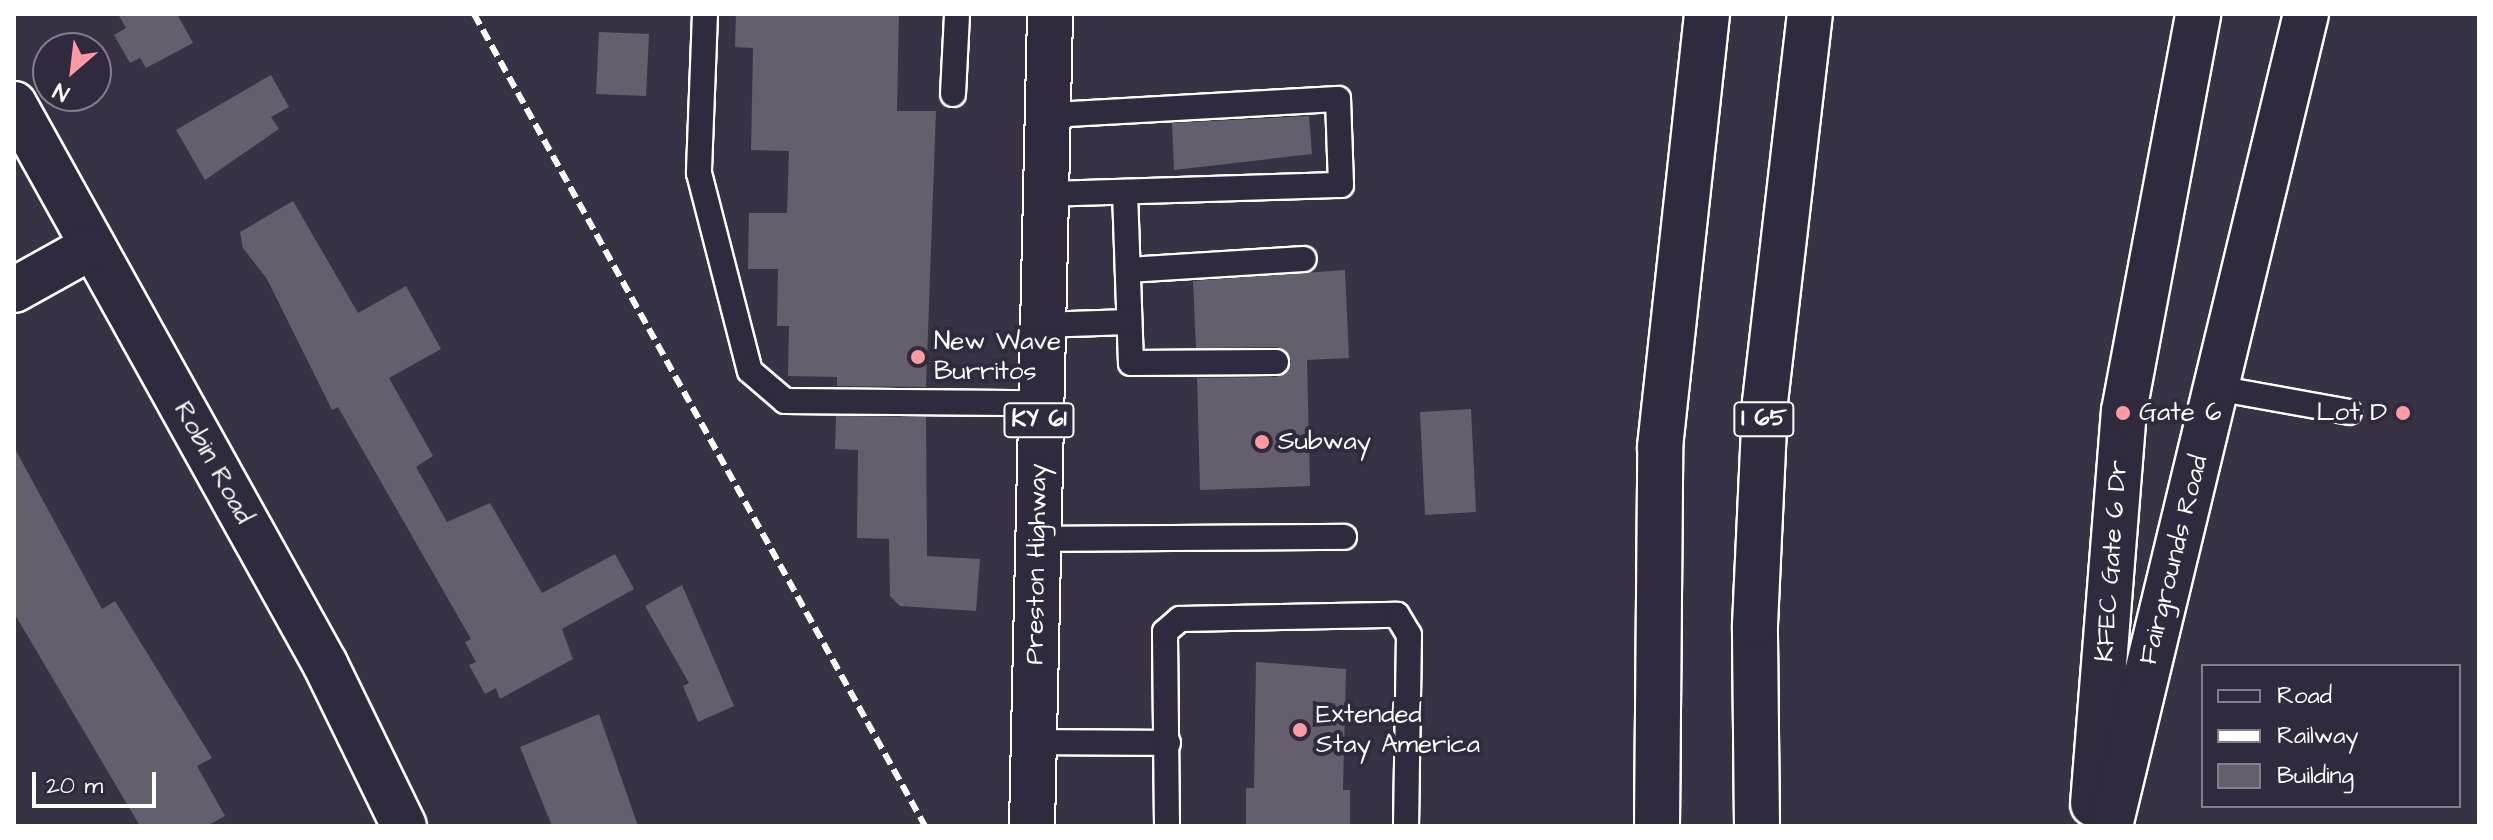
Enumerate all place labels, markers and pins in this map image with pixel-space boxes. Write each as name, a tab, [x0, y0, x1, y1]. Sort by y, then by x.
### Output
place label: New Wave Burritos	[934, 326, 1061, 388]
marker: New Wave Burritos	[909, 348, 927, 366]
place label: Gate 6	[2139, 397, 2222, 429]
place label: Lot D	[2317, 397, 2387, 429]
marker: Gate 6	[2114, 404, 2132, 422]
marker: Lot D	[2394, 404, 2412, 422]
place label: Subway	[1278, 426, 1371, 458]
marker: Subway	[1253, 433, 1271, 451]
place label: Extended Stay America	[1316, 699, 1480, 760]
marker: Extended Stay America	[1291, 721, 1309, 739]

